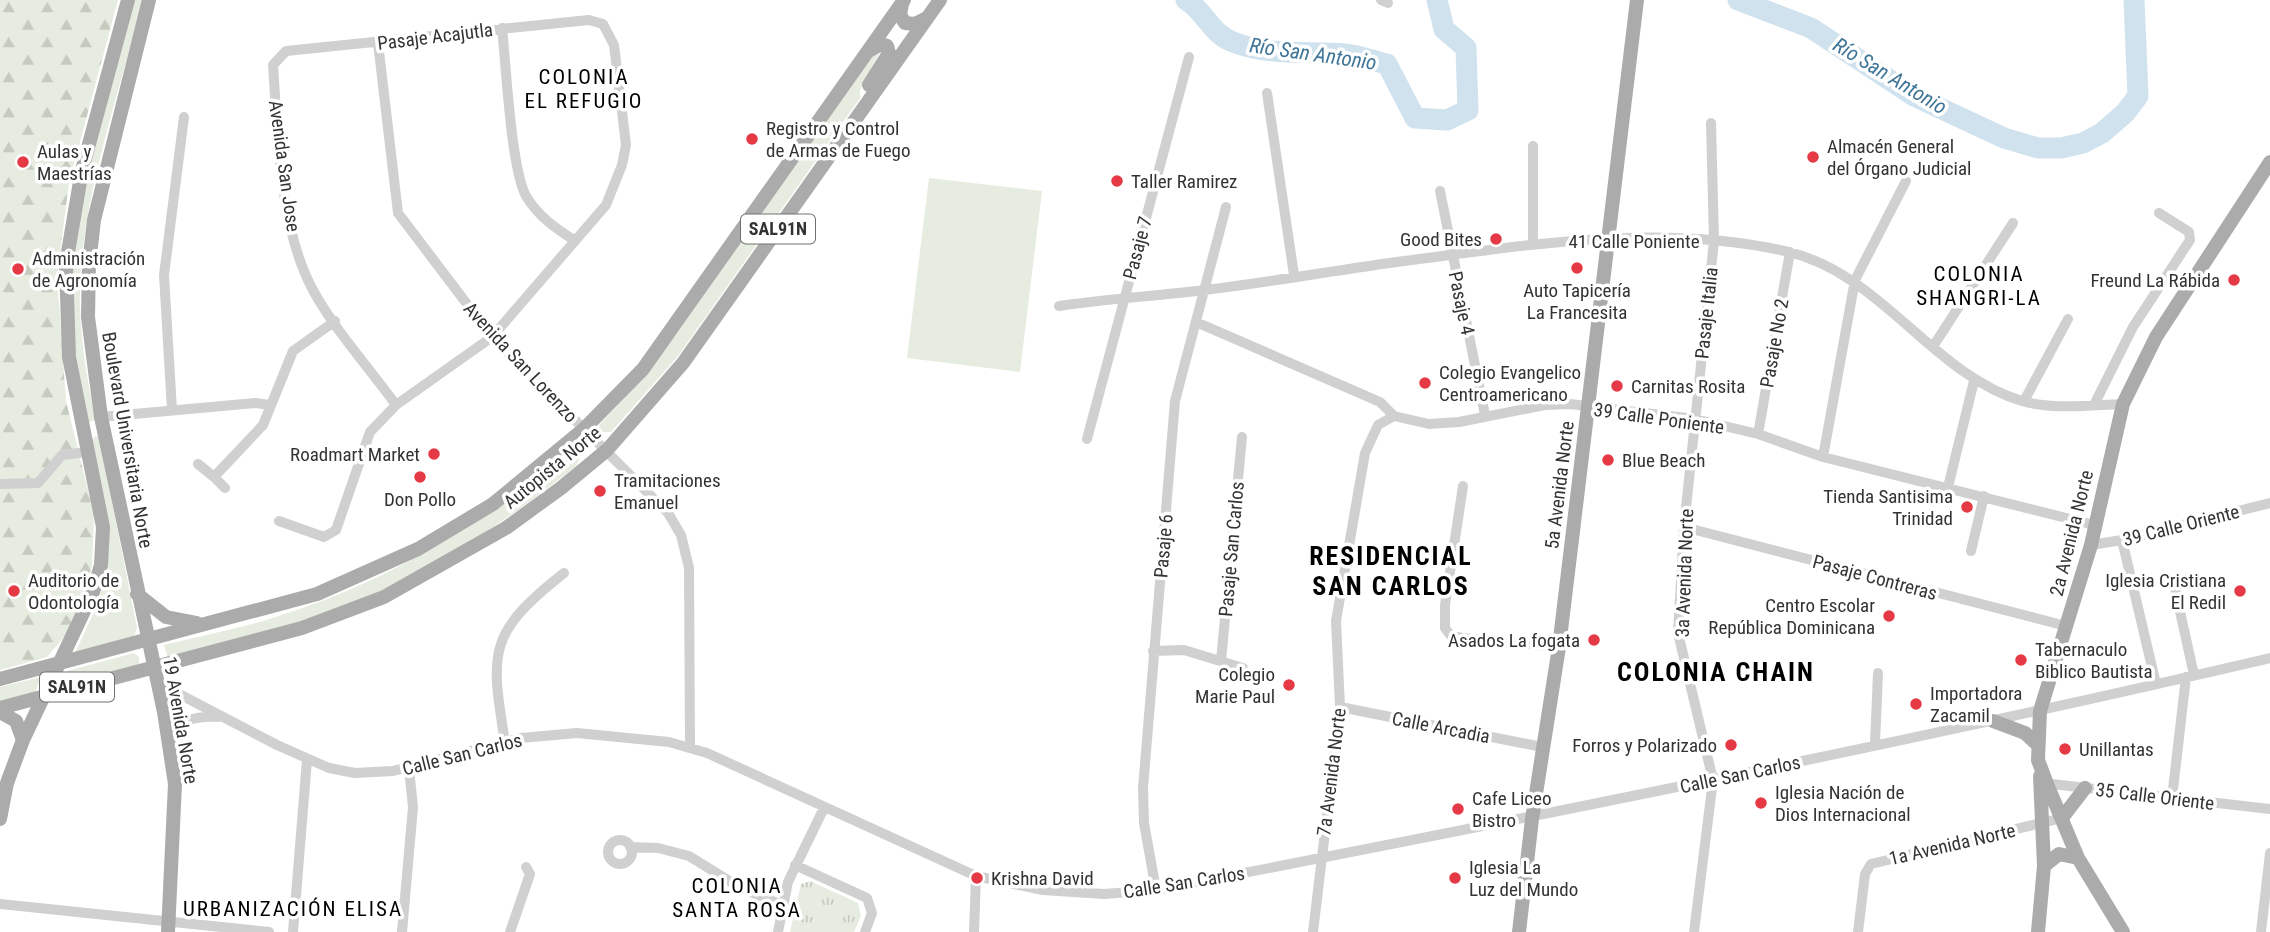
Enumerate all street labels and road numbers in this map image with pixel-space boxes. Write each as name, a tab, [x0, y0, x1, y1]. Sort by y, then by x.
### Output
street label: Pasaje Acajutla	[376, 18, 494, 55]
street label: Avenida San Jose	[264, 99, 305, 233]
road number: SAL91N	[741, 214, 815, 244]
street label: Pasaje 7	[1118, 214, 1157, 282]
street label: 41 Calle Poniente	[1568, 230, 1700, 253]
street label: Pasaje Italia	[1690, 266, 1723, 360]
street label: Pasaje 4	[1444, 269, 1479, 337]
street label: Avenida San Lorenzo	[459, 297, 582, 427]
street label: Pasaje No 2	[1755, 297, 1794, 389]
street label: Boulevard Universitaria Norte	[97, 330, 158, 550]
street label: 39 Calle Poniente	[1592, 398, 1726, 439]
street label: 5a Avenida Norte	[1540, 420, 1579, 550]
street label: Autopista Norte	[499, 421, 606, 514]
street label: 2a Avenida Norte	[2045, 468, 2098, 598]
street label: Pasaje San Carlos	[1214, 481, 1249, 618]
street label: 39 Calle Oriente	[2121, 500, 2242, 551]
street label: 3a Avenida Norte	[1671, 508, 1698, 638]
street label: Pasaje 6	[1149, 513, 1178, 579]
street label: Pasaje Contreras	[1810, 550, 1940, 605]
street label: 19 Avenida Norte	[158, 655, 203, 786]
road number: SAL91N	[40, 672, 114, 702]
street label: 7a Avenida Norte	[1312, 707, 1351, 837]
street label: Calle Arcadia	[1390, 707, 1492, 748]
street label: Calle San Carlos	[400, 728, 524, 780]
street label: Calle San Carlos	[1678, 750, 1802, 798]
street label: 35 Calle Oriente	[2094, 778, 2216, 815]
street label: 1a Avenida Norte	[1887, 819, 2018, 870]
street label: Calle San Carlos	[1122, 862, 1246, 903]

